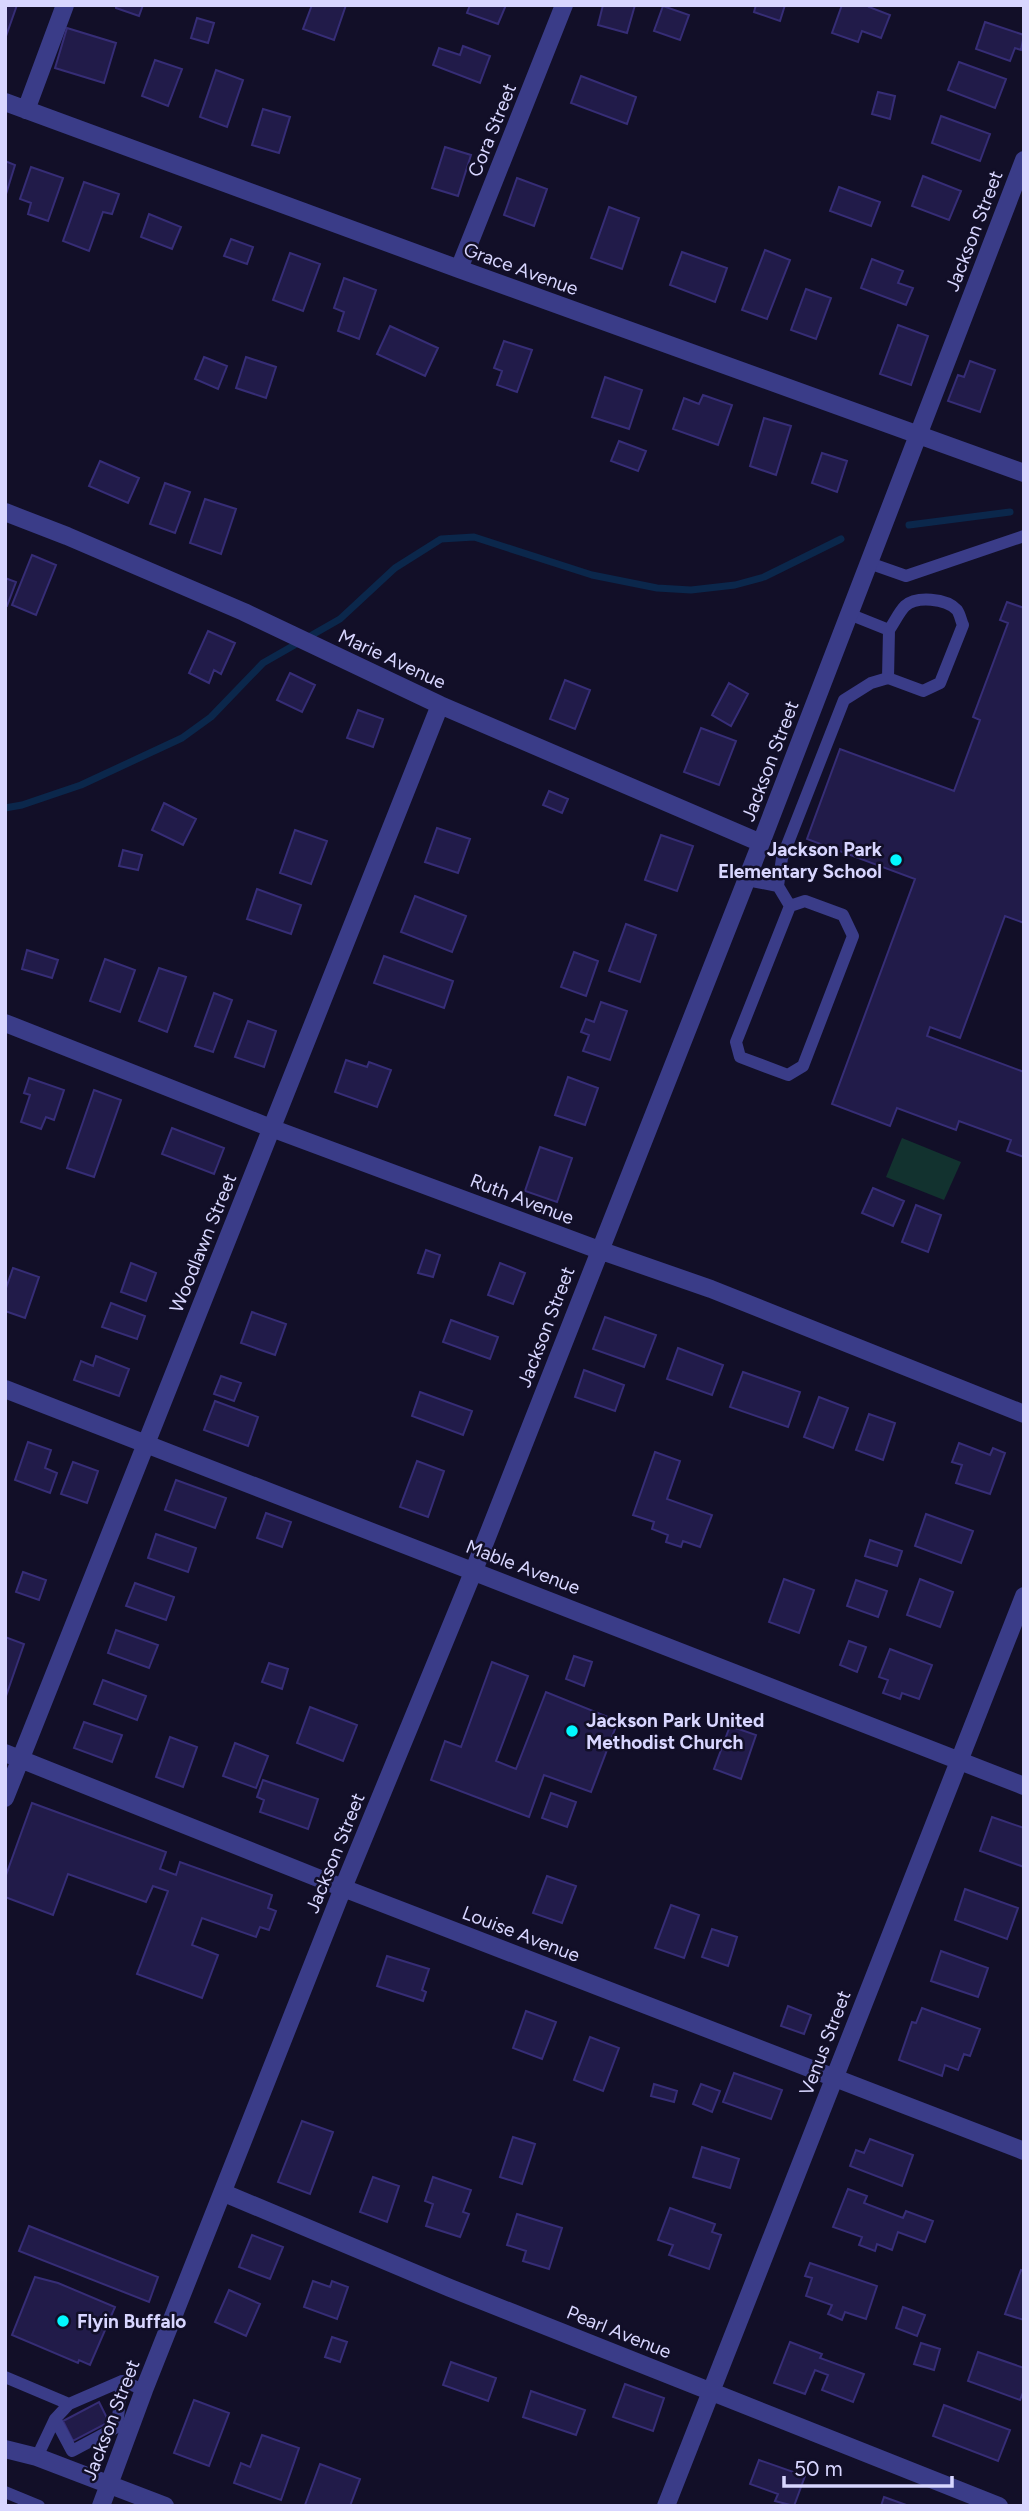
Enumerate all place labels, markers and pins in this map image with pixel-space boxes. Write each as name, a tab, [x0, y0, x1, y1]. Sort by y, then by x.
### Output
place label: Jackson Park Elementary School	[718, 838, 883, 883]
marker: Jackson Park Elementary School	[888, 852, 904, 868]
place label: Jackson Park United Methodist Church	[586, 1709, 764, 1754]
marker: Jackson Park United Methodist Church	[564, 1723, 580, 1739]
place label: Flyin Buffalo	[77, 2310, 186, 2333]
marker: Flyin Buffalo	[55, 2313, 71, 2329]

